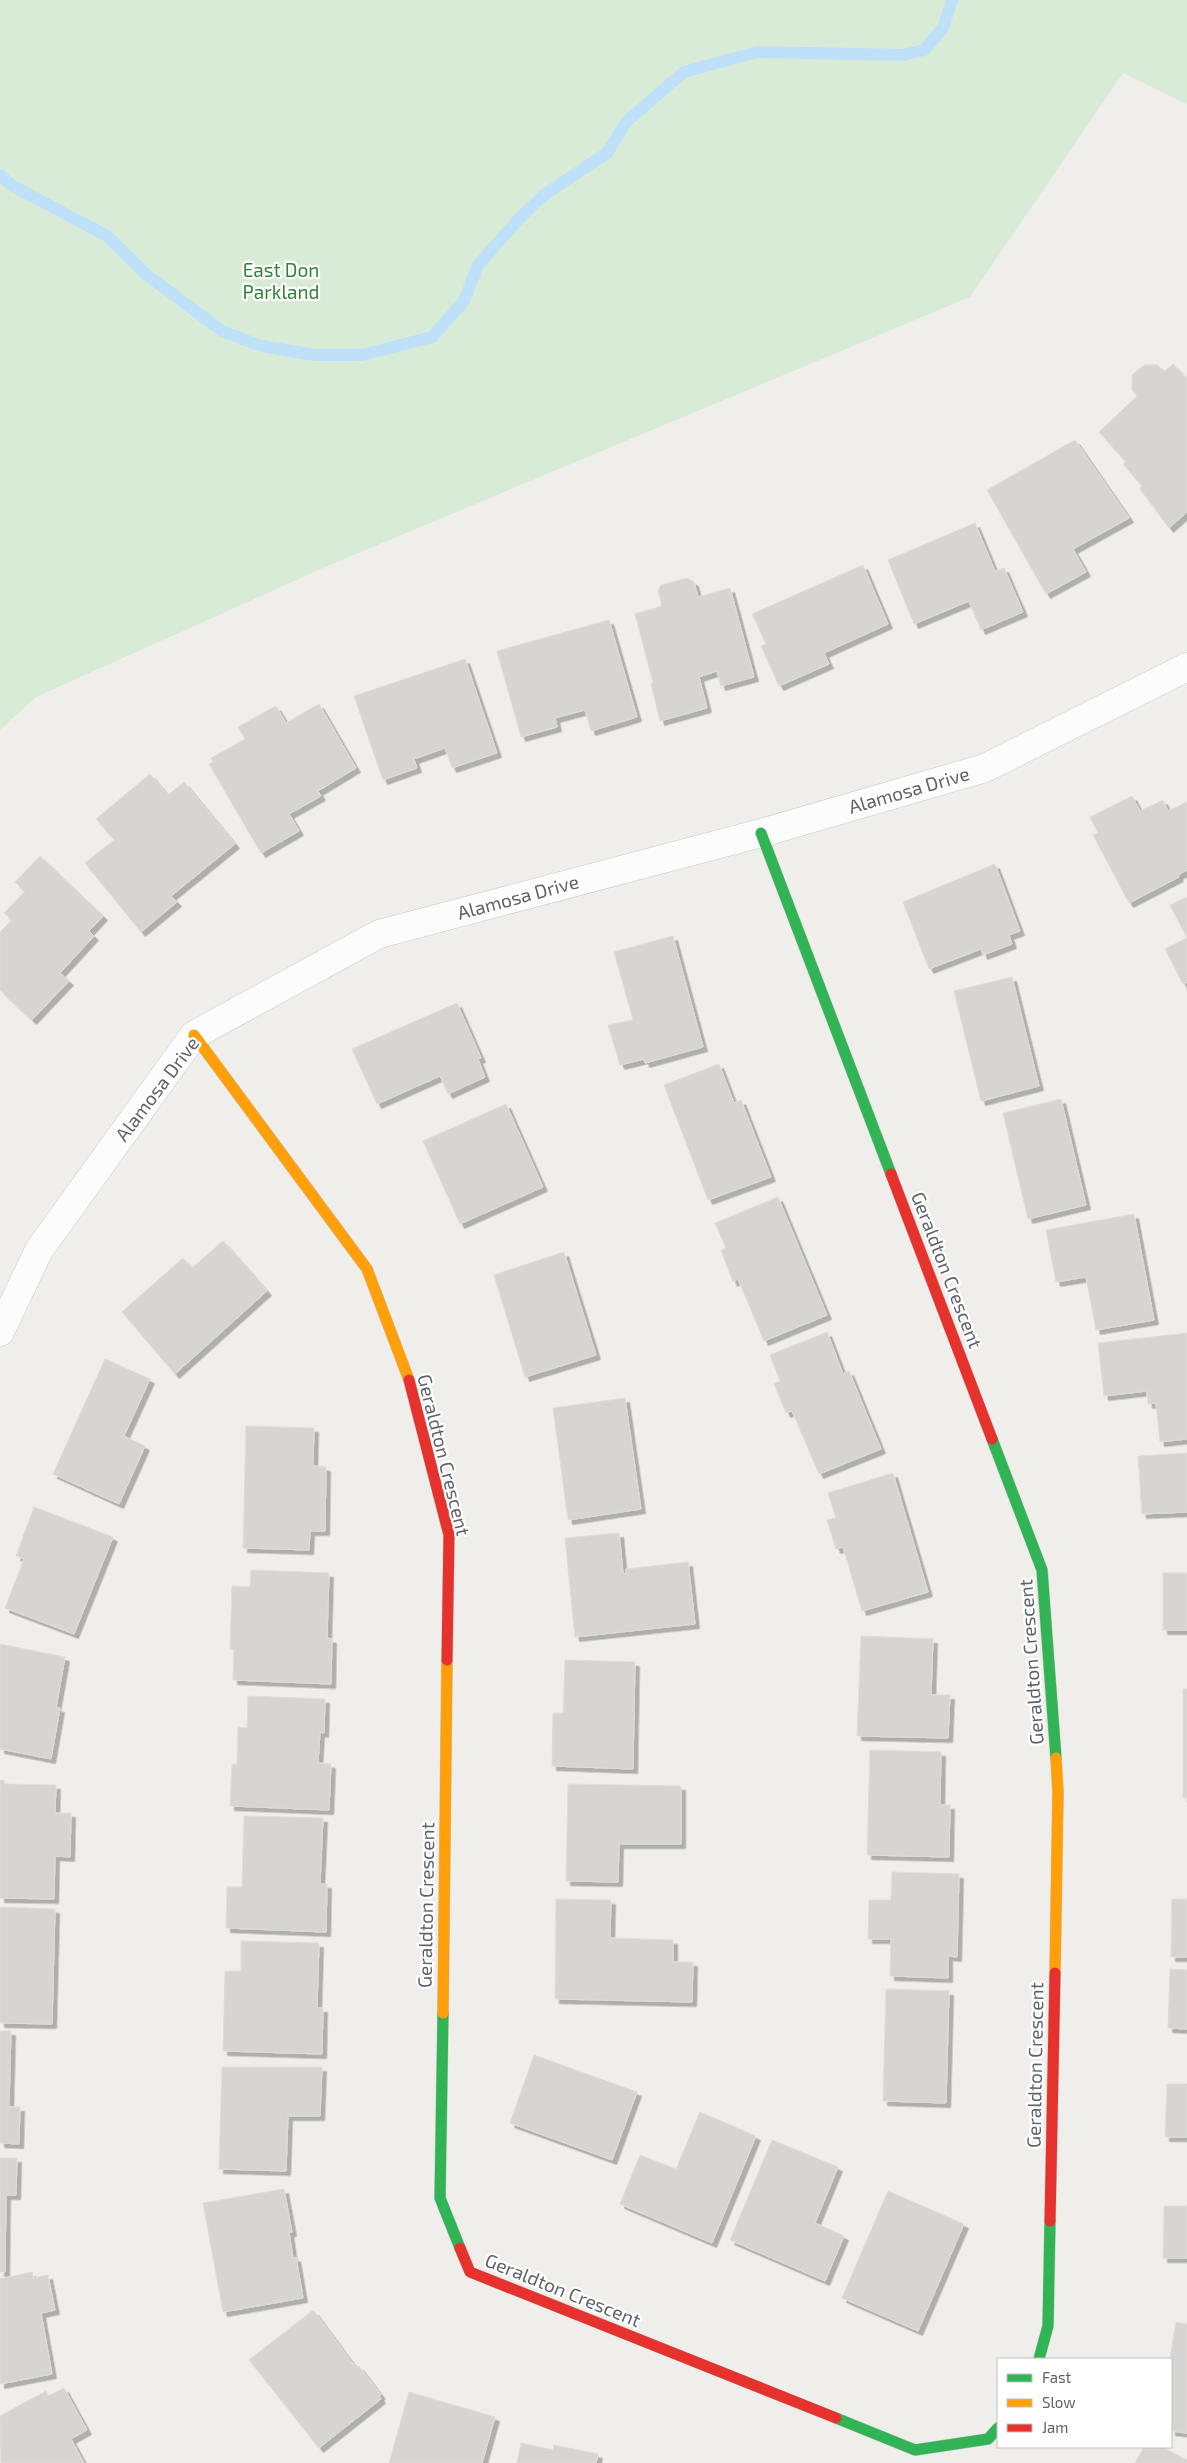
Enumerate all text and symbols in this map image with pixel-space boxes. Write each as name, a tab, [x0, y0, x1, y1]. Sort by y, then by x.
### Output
park label: East Don Parkland	[243, 258, 319, 303]
street label: Alamosa Drive	[846, 761, 972, 818]
street label: Alamosa Drive	[455, 869, 581, 924]
street label: Alamosa Drive	[110, 1032, 203, 1145]
street label: Geraldton Crescent	[907, 1188, 988, 1351]
street label: Geraldton Crescent	[413, 1372, 476, 1538]
street label: Geraldton Crescent	[1013, 1579, 1048, 1745]
street label: Geraldton Crescent	[413, 1822, 438, 1988]
street label: Geraldton Crescent	[1022, 1982, 1047, 2148]
street label: Geraldton Crescent	[482, 2248, 644, 2331]
legend	[997, 2358, 1172, 2448]
text: Fast	[1042, 2368, 1072, 2386]
text: Slow	[1042, 2393, 1076, 2411]
text: Jam	[1042, 2418, 1068, 2436]

